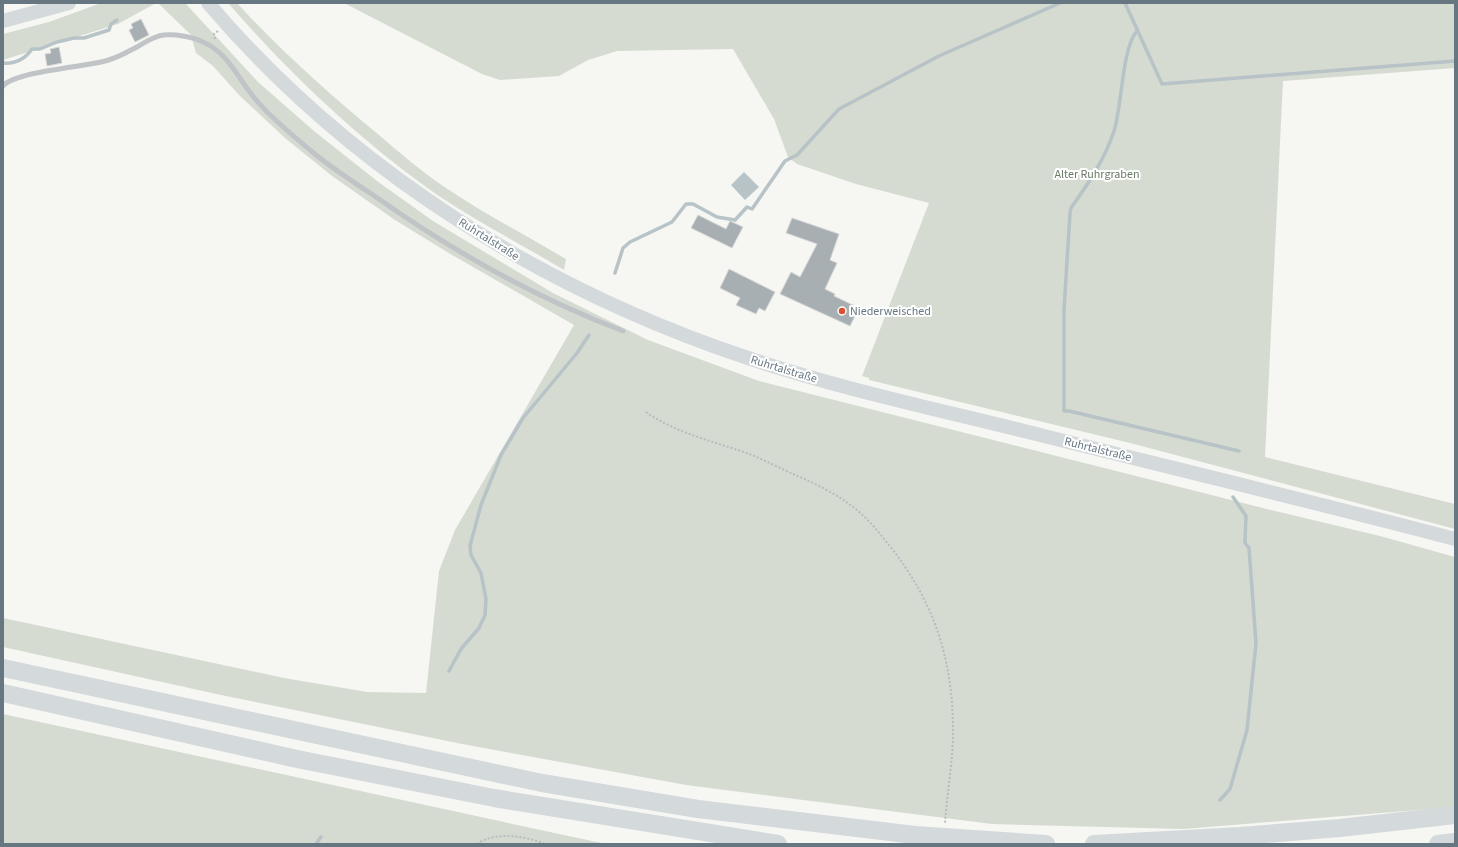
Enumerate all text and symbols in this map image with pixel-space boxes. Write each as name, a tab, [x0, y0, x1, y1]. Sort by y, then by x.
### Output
park label: Alter Ruhrgraben	[1054, 166, 1140, 183]
street label: Ruhrtalstraße	[455, 214, 522, 265]
place label: Niederweisched	[850, 303, 931, 320]
marker: Niederweisched	[837, 306, 847, 316]
street label: Ruhrtalstraße	[749, 351, 819, 388]
street label: Ruhrtalstraße	[1063, 433, 1133, 466]

